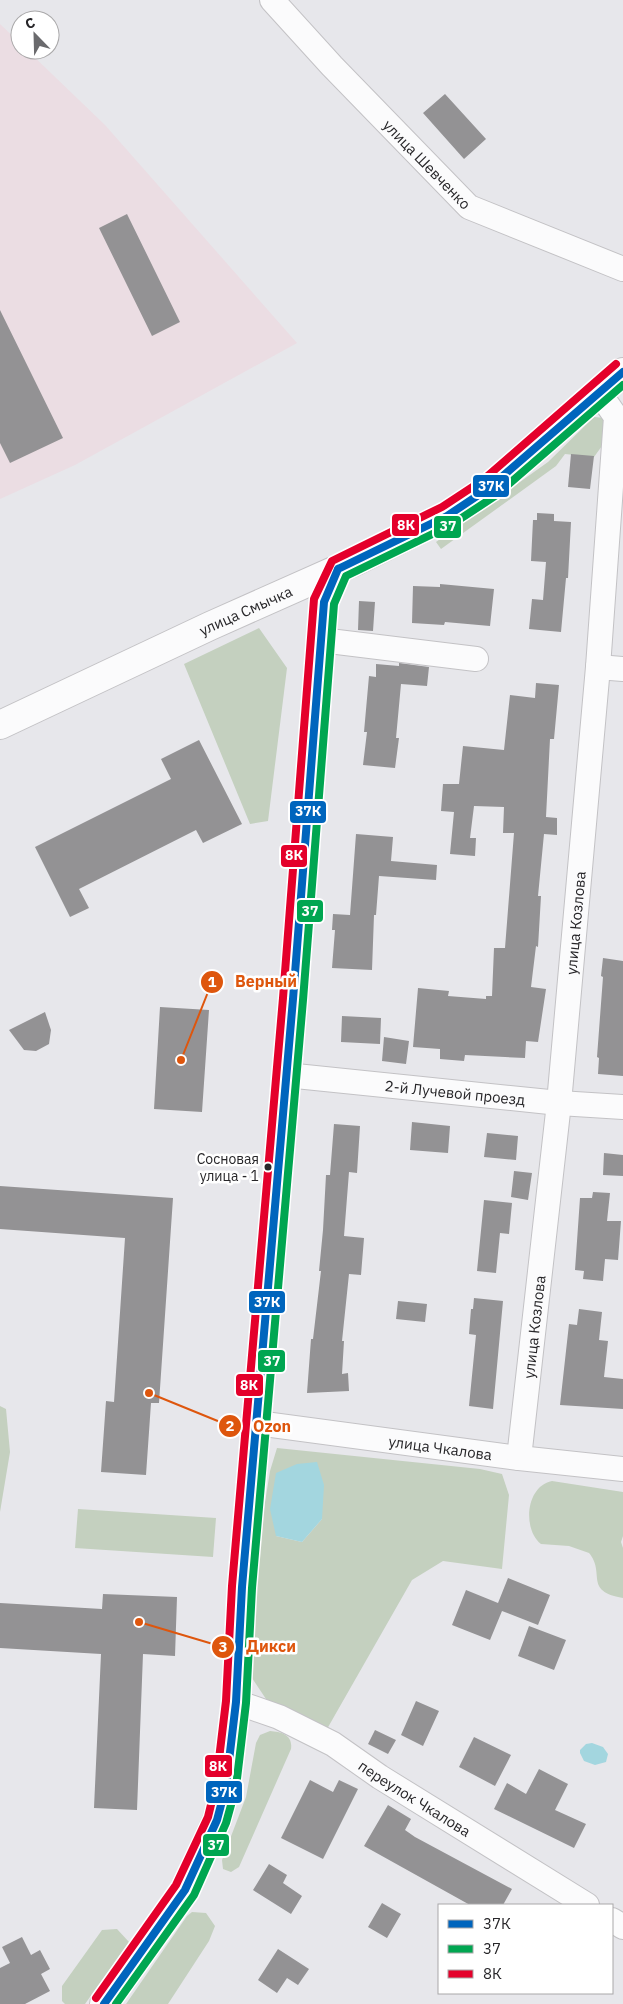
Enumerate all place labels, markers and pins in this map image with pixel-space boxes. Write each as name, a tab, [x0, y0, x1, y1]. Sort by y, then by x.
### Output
callout: Верный	[200, 966, 307, 997]
place label: Сосновая улица - 1	[197, 1150, 259, 1185]
marker: Сосновая улица - 1	[263, 1162, 273, 1172]
callout: Ozon	[218, 1411, 301, 1442]
callout: Дикси	[211, 1631, 306, 1662]

